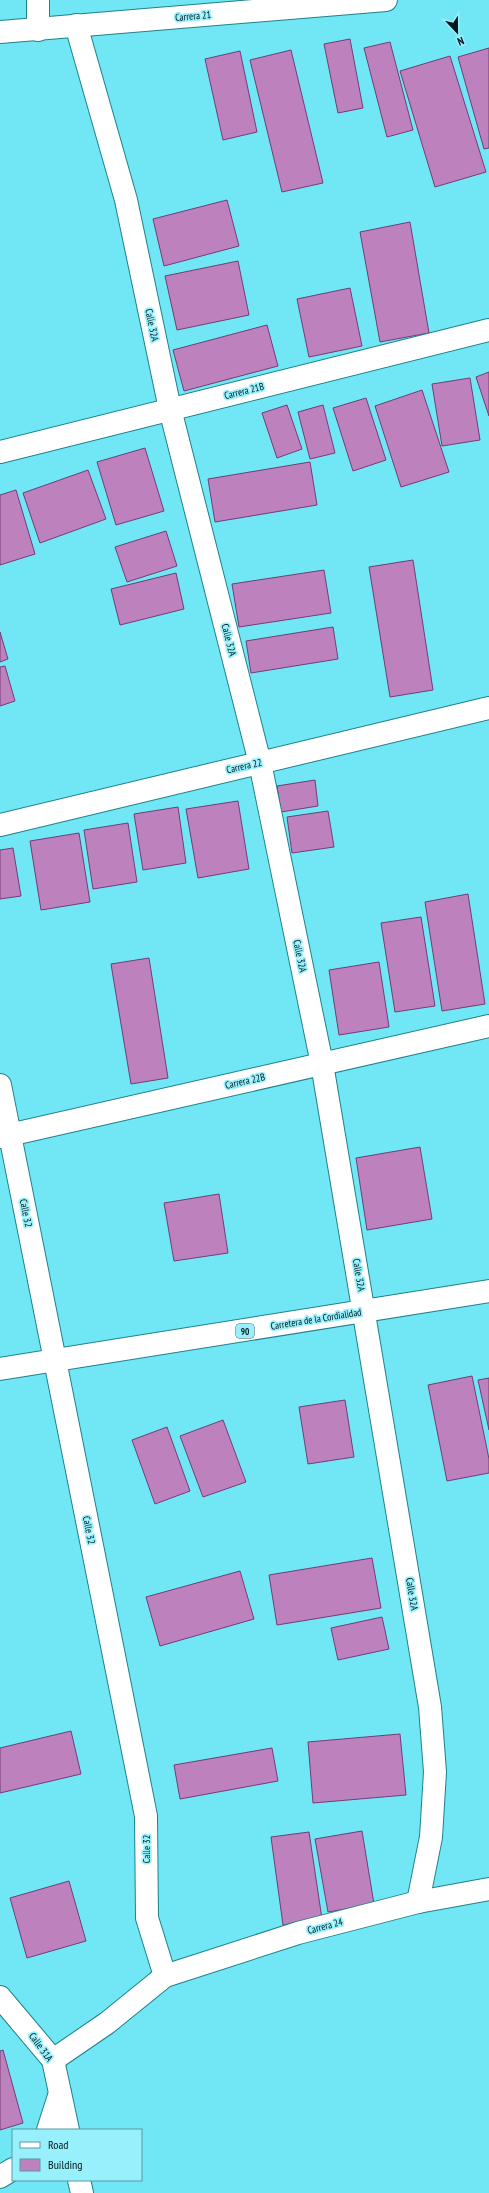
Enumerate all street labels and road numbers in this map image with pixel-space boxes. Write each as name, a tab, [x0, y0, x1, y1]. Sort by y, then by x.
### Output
street label: Carrera 21	[175, 8, 211, 24]
street label: Calle 32A	[142, 307, 162, 343]
street label: Carrera 21B	[223, 380, 266, 402]
street label: Calle 32A	[219, 622, 239, 658]
street label: Carrera 22	[225, 756, 263, 776]
street label: Calle 32A	[290, 938, 310, 974]
street label: Carrera 22B	[224, 1070, 267, 1092]
street label: Calle 32	[17, 1198, 35, 1228]
street label: Calle 32A	[350, 1258, 368, 1293]
street label: Carretera de la Cordialidad	[270, 1305, 362, 1333]
road number: 90	[236, 1324, 254, 1338]
street label: Calle 32	[80, 1515, 98, 1545]
street label: Calle 32A	[403, 1577, 421, 1612]
street label: Calle 32	[140, 1835, 153, 1863]
street label: Carrera 24	[306, 1915, 345, 1937]
street label: Calle 31A	[26, 2030, 56, 2064]

